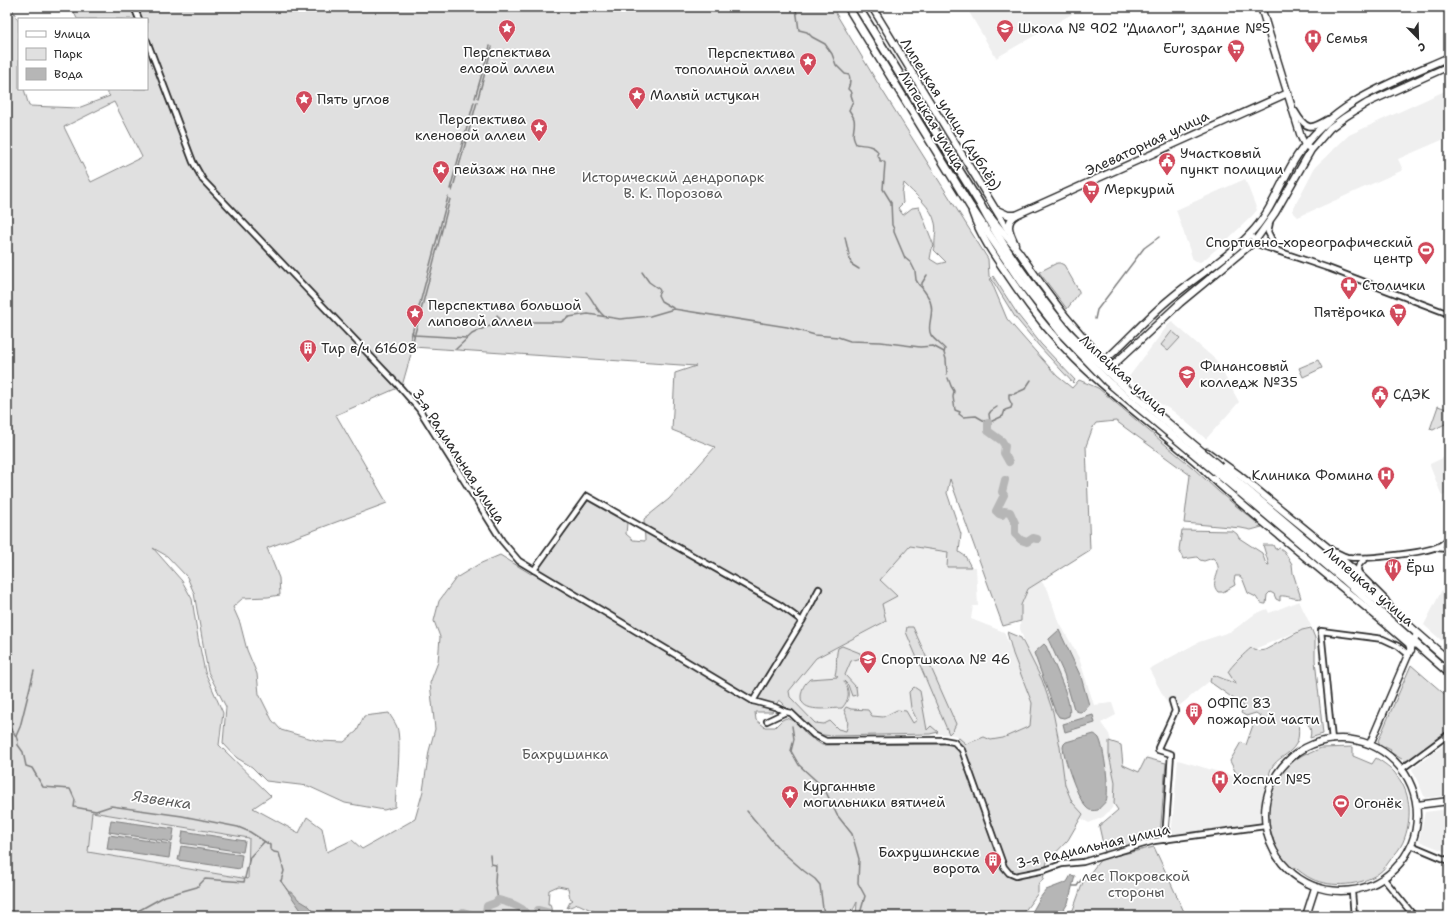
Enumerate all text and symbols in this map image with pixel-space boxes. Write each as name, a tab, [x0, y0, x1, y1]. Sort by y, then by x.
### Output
legend	[18, 18, 148, 90]
place icon: Перспектива еловой аллеи	[497, 18, 517, 43]
school or university icon: Школа № 902 "Диалог", здание №5	[995, 18, 1015, 43]
north arrow	[1398, 18, 1438, 58]
place label: Школа № 902 "Диалог", здание №5	[1018, 19, 1270, 37]
text: Улица	[54, 26, 91, 42]
hospital icon: Семья	[1303, 28, 1323, 53]
place label: Семья	[1326, 29, 1368, 47]
street label: Липецкая улица (дублёр)	[897, 35, 1005, 193]
supermarket icon: Eurospar	[1226, 38, 1246, 63]
place label: Eurospar	[1163, 39, 1223, 57]
text: С	[1415, 39, 1428, 55]
place label: Перспектива еловой аллеи	[459, 43, 555, 77]
place label: Перспектива тополиной аллеи	[675, 44, 795, 78]
text: Парк	[54, 46, 83, 62]
place icon: Перспектива тополиной аллеи	[798, 51, 818, 76]
text: Вода	[54, 66, 83, 82]
street label: Липецкая улица	[896, 67, 968, 173]
place icon: Малый истукан	[627, 85, 647, 110]
place label: Малый истукан	[650, 86, 759, 104]
place icon: Пять углов	[294, 89, 314, 114]
place label: Пять углов	[317, 90, 389, 108]
street label: Элеваторная улица	[1082, 106, 1212, 180]
place label: Перспектива кленовой аллеи	[415, 110, 526, 144]
place icon: Перспектива кленовой аллеи	[529, 117, 549, 142]
place label: Участковый пункт полиции	[1180, 144, 1284, 178]
public building icon: Участковый пункт полиции	[1157, 151, 1177, 176]
place icon: пейзаж на пне	[431, 159, 451, 184]
place label: пейзаж на пне	[454, 160, 556, 178]
park label: Исторический дендропарк В. К. Порозова	[582, 168, 765, 202]
supermarket icon: Меркурий	[1081, 179, 1101, 204]
place label: Меркурий	[1104, 180, 1175, 198]
place label: Спортивно-хореографический центр	[1206, 233, 1413, 267]
sports icon: Спортивно-хореографический центр	[1416, 240, 1436, 265]
pharmacy icon: Столички	[1339, 275, 1359, 300]
place label: Столички	[1362, 276, 1425, 294]
place label: Перспектива большой липовой аллеи	[428, 296, 581, 330]
supermarket icon: Пятёрочка	[1388, 302, 1408, 327]
place icon: Перспектива большой липовой аллеи	[405, 303, 425, 328]
place label: Пятёрочка	[1314, 303, 1385, 321]
street label: Липецкая улица	[1076, 330, 1172, 420]
building icon: Тир в/ч 61608	[298, 338, 318, 363]
place label: Тир в/ч 61608	[321, 339, 417, 357]
place label: Финансовый колледж №35	[1200, 357, 1298, 391]
school or university icon: Финансовый колледж №35	[1177, 364, 1197, 389]
public building icon: СДЭК	[1370, 384, 1390, 409]
street label: 3-я Радиальная улица	[409, 385, 510, 527]
place label: СДЭК	[1393, 385, 1430, 403]
hospital icon: Клиника Фомина	[1376, 465, 1396, 490]
place label: Клиника Фомина	[1251, 466, 1373, 484]
street label: Липецкая улица	[1320, 542, 1418, 630]
restaurant icon: Ёрш	[1383, 557, 1403, 582]
place label: Ёрш	[1406, 558, 1435, 576]
school or university icon: Спортшкола № 46	[858, 649, 878, 674]
place label: Спортшкола № 46	[881, 650, 1010, 668]
place label: ОФПС 83 пожарной части	[1207, 694, 1320, 728]
building icon: ОФПС 83 пожарной части	[1184, 701, 1204, 726]
park label: Бахрушинка	[522, 745, 609, 763]
hospital icon: Хоспис №5	[1210, 769, 1230, 794]
place label: Хоспис №5	[1233, 770, 1311, 788]
place label: Курганные могильники вятичей	[803, 777, 945, 811]
place icon: Курганные могильники вятичей	[780, 784, 800, 809]
water label: Язвенка	[130, 786, 193, 814]
sports icon: Огонёк	[1331, 793, 1351, 818]
place label: Огонёк	[1354, 794, 1402, 812]
street label: 3-я Радиальная улица	[1014, 819, 1172, 872]
place label: Бахрушинские ворота	[878, 843, 980, 877]
building icon: Бахрушинские ворота	[983, 850, 1003, 875]
park label: лес Покровской стороны	[1082, 867, 1190, 901]

